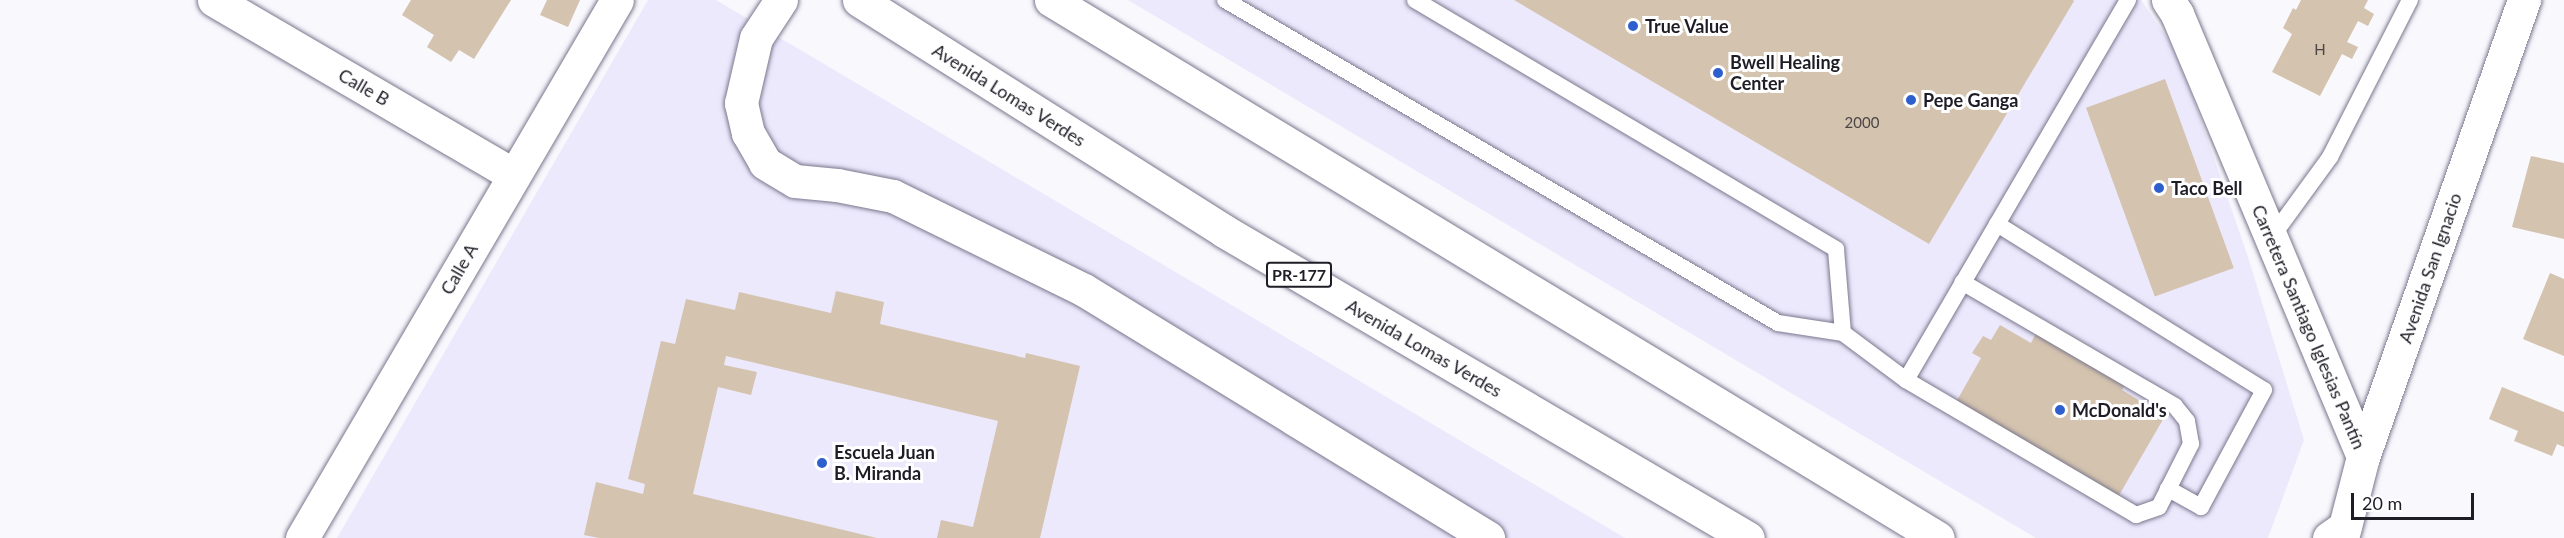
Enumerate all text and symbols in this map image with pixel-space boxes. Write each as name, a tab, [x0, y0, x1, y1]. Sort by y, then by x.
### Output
place label: True Value	[1645, 15, 1729, 37]
marker: True Value	[1626, 19, 1640, 33]
street label: Avenida Lomas Verdes	[928, 39, 1090, 151]
house number: H	[2314, 41, 2326, 59]
place label: Bwell Healing Center	[1730, 52, 1840, 94]
street label: Calle B	[335, 64, 393, 110]
marker: Bwell Healing Center	[1711, 66, 1725, 80]
place label: Pepe Ganga	[1923, 89, 2019, 111]
marker: Pepe Ganga	[1904, 93, 1918, 107]
house number: 2000	[1845, 114, 1879, 132]
place label: Taco Bell	[2171, 177, 2242, 199]
marker: Taco Bell	[2152, 181, 2166, 195]
street label: Avenida San Ignacio	[2394, 190, 2466, 346]
street label: Carretera Santiago Iglesias Pantín	[2248, 202, 2370, 452]
street label: Calle A	[436, 239, 482, 299]
road number: PR-177	[1266, 262, 1332, 288]
street label: Avenida Lomas Verdes	[1342, 294, 1506, 402]
place label: McDonald's	[2072, 399, 2167, 421]
marker: McDonald's	[2053, 403, 2067, 417]
place label: Escuela Juan B. Miranda	[834, 442, 935, 484]
marker: Escuela Juan B. Miranda	[815, 456, 829, 470]
scale bar	[2354, 481, 2477, 519]
text: 20 m	[2362, 492, 2402, 514]

